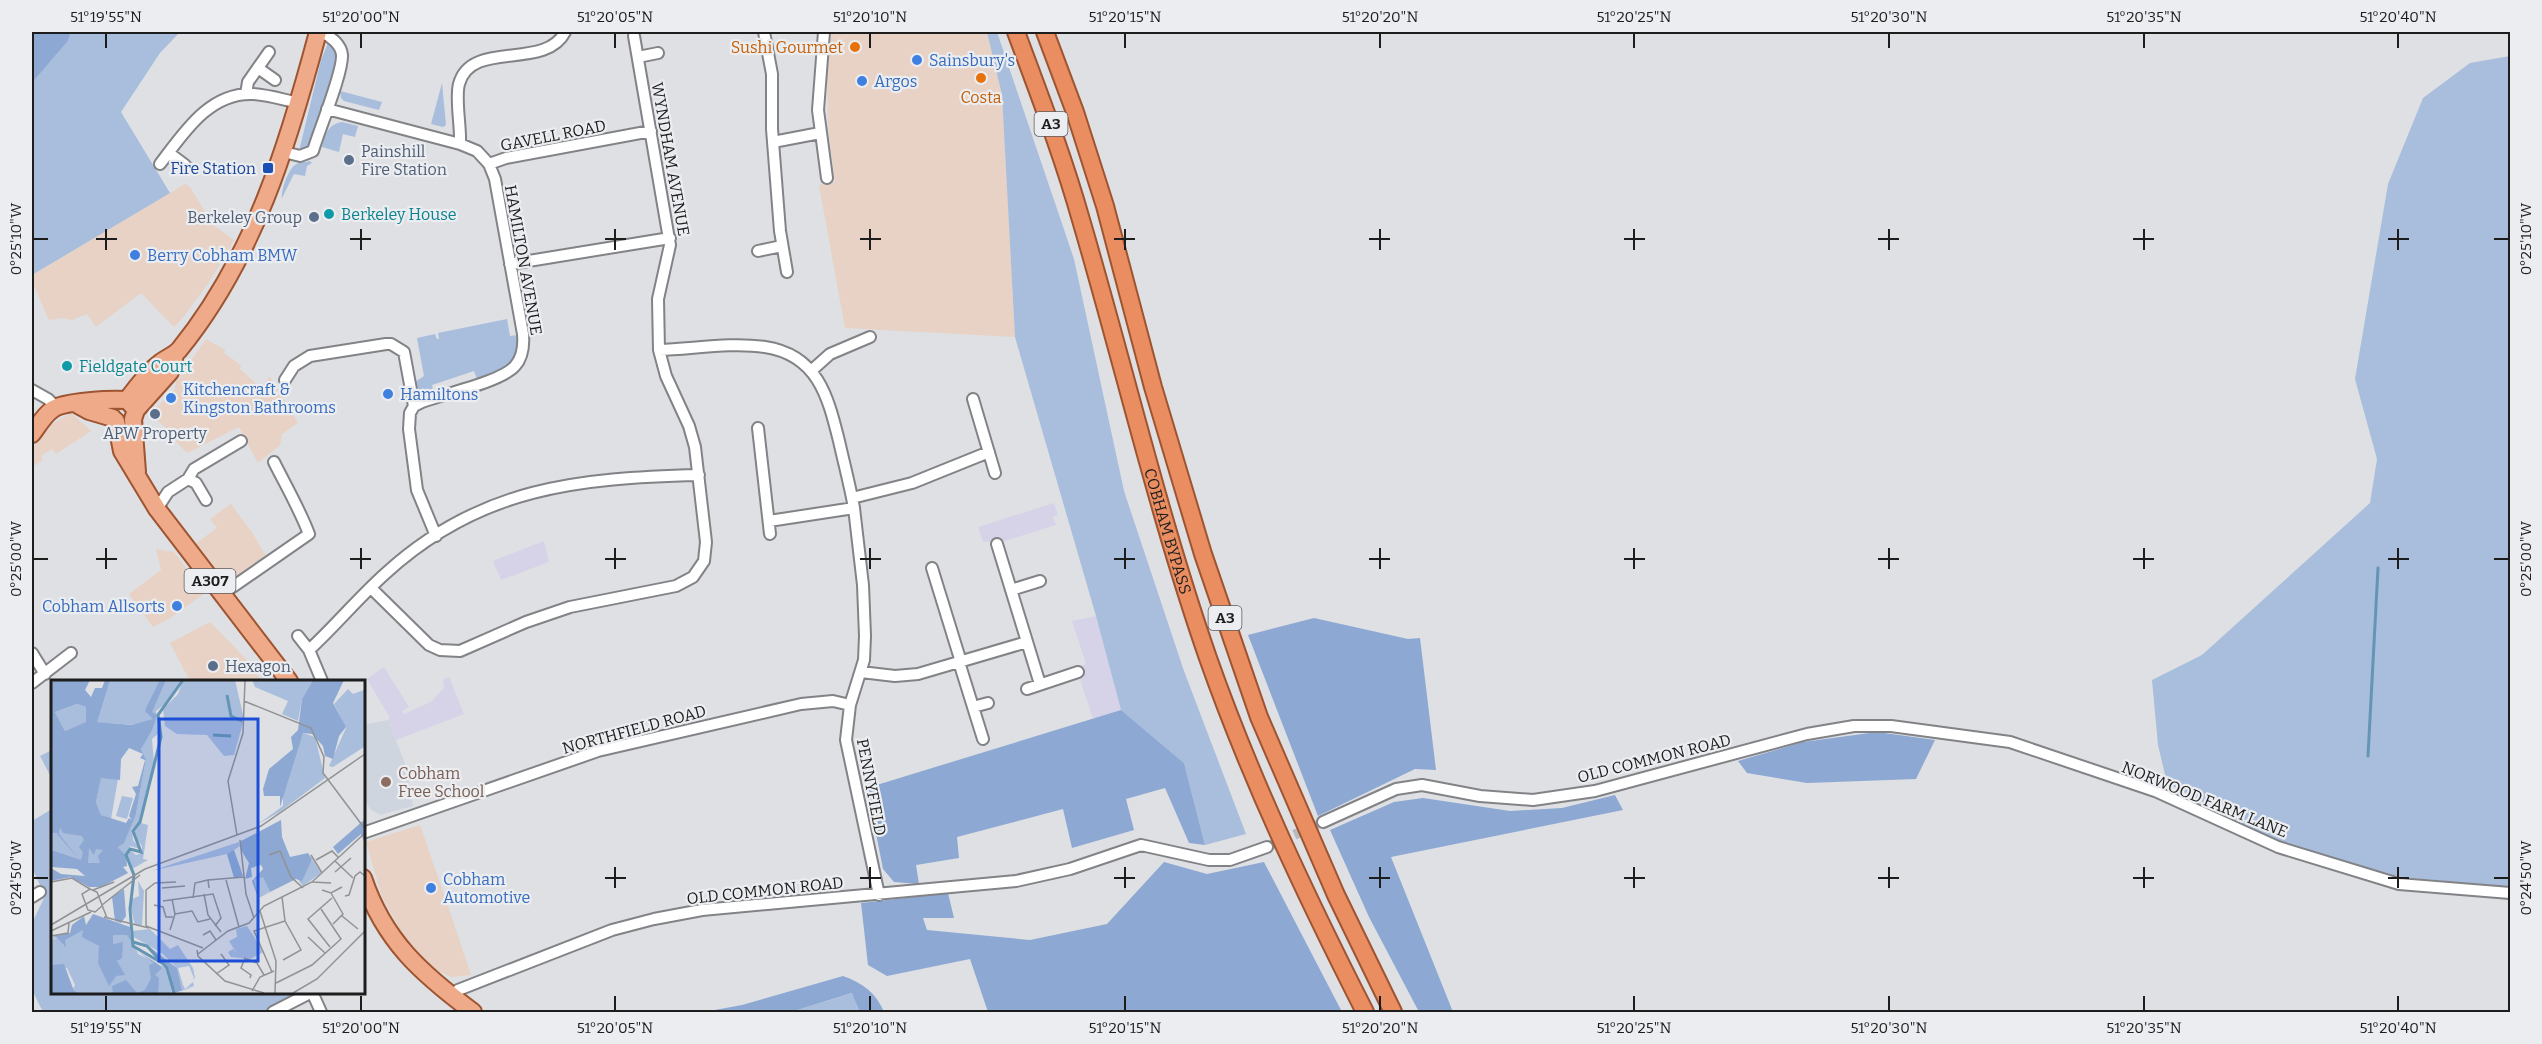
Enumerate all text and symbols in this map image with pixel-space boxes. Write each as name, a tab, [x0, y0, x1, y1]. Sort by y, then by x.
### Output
text: 51°19'55"N	[70, 8, 142, 26]
text: 51°20'00"N	[322, 8, 400, 26]
text: 51°20'05"N	[577, 8, 653, 26]
text: 51°20'10"N	[833, 8, 907, 26]
text: 51°20'15"N	[1089, 8, 1162, 26]
text: 51°20'20"N	[1342, 8, 1418, 26]
text: 51°20'25"N	[1597, 8, 1672, 26]
text: 51°20'30"N	[1851, 8, 1928, 26]
text: 51°20'35"N	[2106, 8, 2182, 26]
text: 51°20'40"N	[2359, 8, 2437, 26]
place label: Sushi Gourmet	[731, 38, 843, 57]
marker: Sushi Gourmet	[848, 40, 862, 54]
place label: Sainsbury's	[929, 51, 1015, 70]
marker: Sainsbury's	[910, 53, 924, 67]
marker: Costa	[974, 71, 988, 85]
place label: Argos	[874, 72, 917, 91]
marker: Argos	[855, 74, 869, 88]
street label: WYNDHAM AVENUE	[648, 81, 693, 238]
place label: Costa	[960, 88, 1002, 107]
road number: A3	[1034, 112, 1068, 136]
street label: GAVELL ROAD	[499, 116, 608, 155]
place label: Painshill Fire Station	[361, 142, 447, 179]
marker: Painshill Fire Station	[342, 153, 356, 167]
place label: Fire Station	[170, 159, 256, 178]
marker: Fire Station	[261, 161, 275, 175]
street label: HAMILTON AVENUE	[501, 183, 546, 337]
text: 0°25'10"W	[7, 202, 25, 275]
text: 0°25'10"W	[2517, 202, 2535, 275]
place label: Berkeley House	[341, 205, 457, 224]
marker: Berkeley House	[322, 207, 336, 221]
place label: Berkeley Group	[187, 208, 302, 227]
marker: Berkeley Group	[307, 210, 321, 224]
place label: Berry Cobham BMW	[147, 246, 298, 265]
marker: Berry Cobham BMW	[128, 248, 142, 262]
place label: Fieldgate Court	[79, 357, 192, 376]
marker: Fieldgate Court	[60, 359, 74, 373]
place label: Kitchencraft & Kingston Bathrooms	[183, 380, 336, 417]
place label: Hamiltons	[400, 385, 478, 404]
marker: Hamiltons	[381, 387, 395, 401]
marker: Kitchencraft & Kingston Bathrooms	[164, 391, 178, 405]
marker: APW Property	[148, 407, 162, 421]
place label: APW Property	[103, 424, 208, 443]
street label: COBHAM BYPASS	[1140, 466, 1195, 597]
text: 0°25'00"W	[7, 520, 25, 597]
text: 0°25'00"W	[2517, 520, 2535, 597]
road number: A307	[184, 569, 236, 593]
place label: Cobham Allsorts	[42, 597, 165, 616]
marker: Cobham Allsorts	[170, 599, 184, 613]
road number: A3	[1208, 606, 1242, 630]
place label: Hexagon	[225, 657, 291, 676]
marker: Hexagon	[206, 659, 220, 673]
inset map	[51, 680, 364, 993]
street label: NORTHFIELD ROAD	[560, 701, 708, 758]
street label: OLD COMMON ROAD	[1575, 730, 1733, 787]
street label: PENNYFIELD	[853, 737, 890, 837]
street label: NORWOOD FARM LANE	[2119, 757, 2291, 841]
place label: Cobham Free School	[398, 764, 485, 801]
marker: Cobham Free School	[379, 775, 393, 789]
text: 0°24'50"W	[7, 840, 25, 916]
text: 0°24'50"W	[2517, 840, 2535, 916]
place label: Cobham Automotive	[443, 870, 530, 907]
street label: OLD COMMON ROAD	[686, 873, 844, 908]
marker: Cobham Automotive	[424, 881, 438, 895]
text: 51°19'55"N	[70, 1019, 142, 1037]
text: 51°20'00"N	[322, 1019, 400, 1037]
text: 51°20'05"N	[577, 1019, 653, 1037]
text: 51°20'10"N	[833, 1019, 907, 1037]
text: 51°20'15"N	[1089, 1019, 1162, 1037]
text: 51°20'20"N	[1342, 1019, 1418, 1037]
text: 51°20'25"N	[1597, 1019, 1672, 1037]
text: 51°20'30"N	[1851, 1019, 1928, 1037]
text: 51°20'35"N	[2106, 1019, 2182, 1037]
text: 51°20'40"N	[2359, 1019, 2437, 1037]

